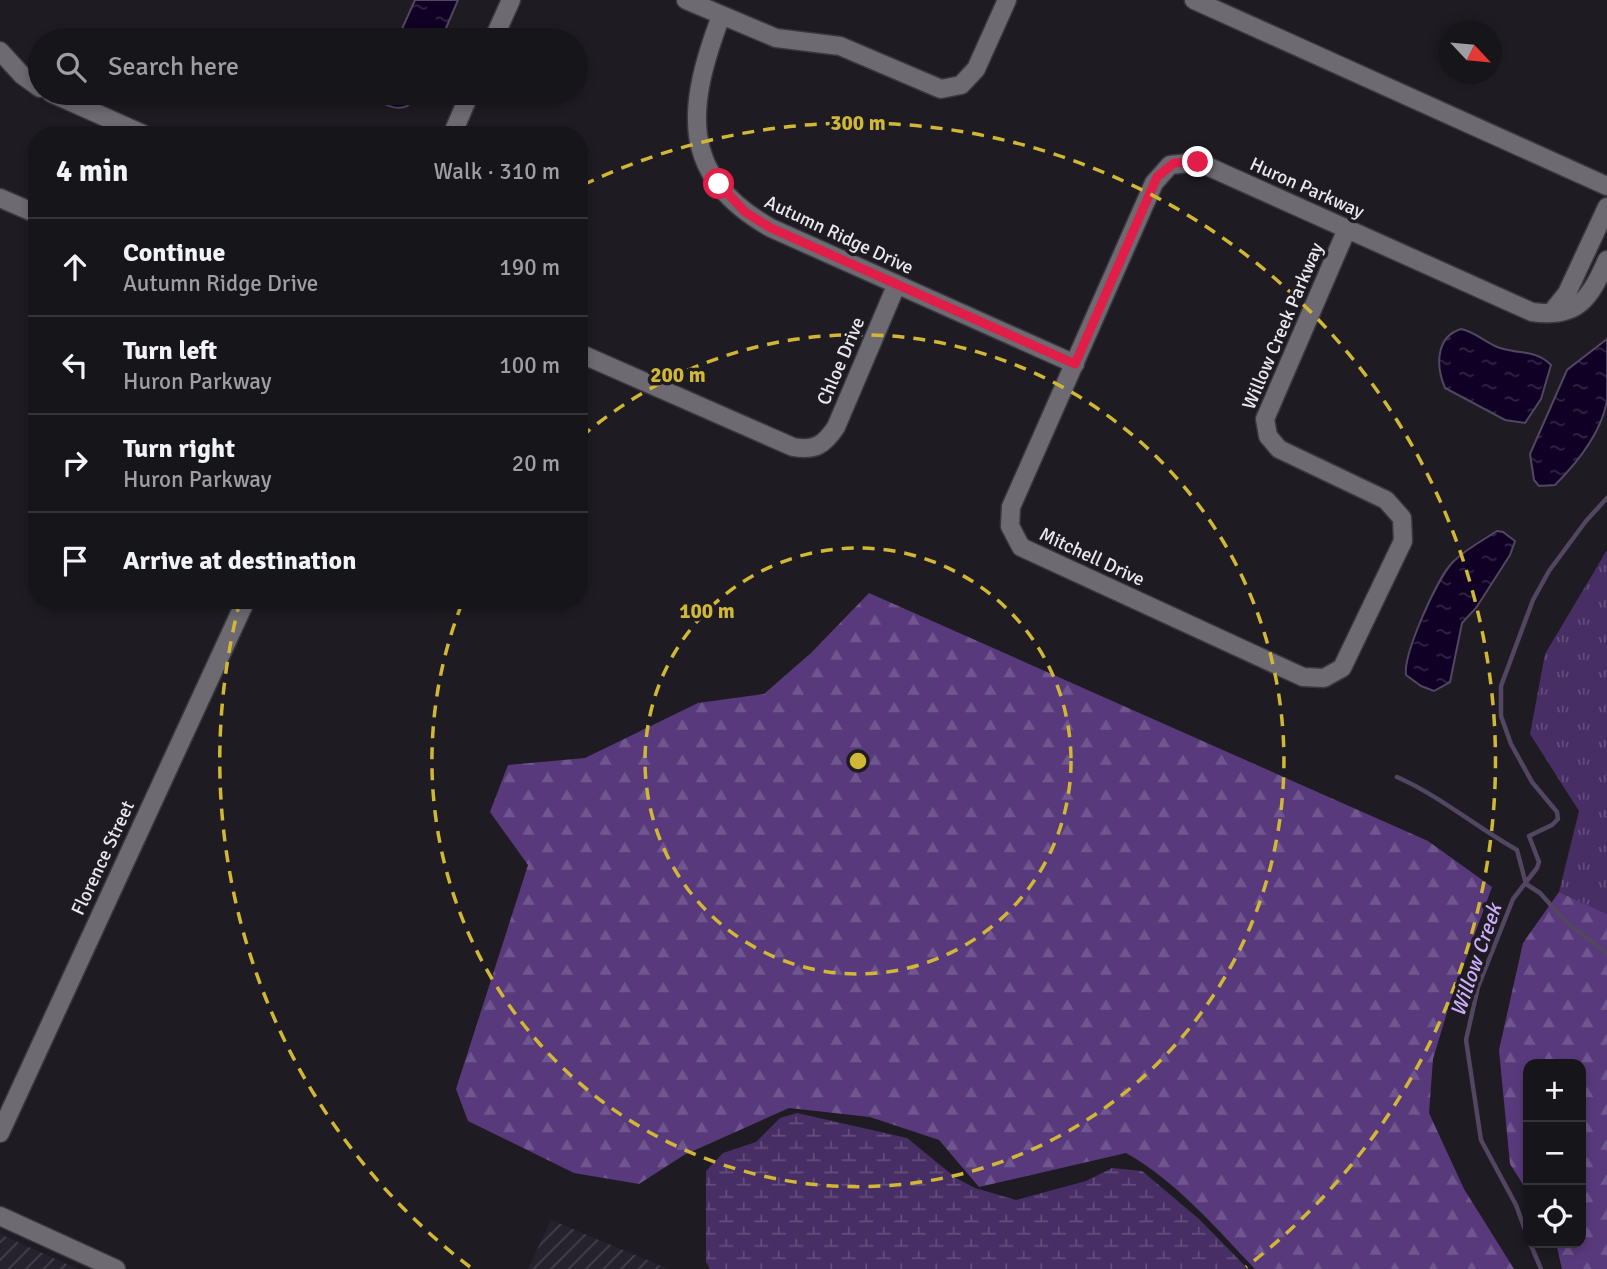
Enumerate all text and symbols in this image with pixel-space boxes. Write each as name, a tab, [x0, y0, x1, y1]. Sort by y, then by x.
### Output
north arrow	[1439, 21, 1502, 84]
search box	[28, 28, 588, 105]
icon: search	[52, 48, 90, 86]
text: Search here	[108, 51, 239, 83]
text: 300 m	[830, 110, 886, 136]
route end	[1182, 146, 1213, 177]
street label: Huron Parkway	[1246, 152, 1368, 224]
text: 4 min	[56, 153, 128, 190]
text: Walk · 310 m	[434, 157, 560, 186]
route start	[703, 168, 734, 199]
street label: Autumn Ridge Drive	[761, 190, 917, 280]
text: Continue	[123, 237, 225, 269]
street label: Willow Creek Parkway	[1237, 239, 1329, 413]
icon: ahead	[56, 248, 94, 286]
text: 190 m	[499, 253, 560, 282]
text: Autumn Ridge Drive	[123, 269, 318, 298]
street label: Chloe Drive	[812, 313, 870, 409]
text: Turn left	[123, 335, 217, 367]
icon: left	[56, 346, 94, 384]
text: 100 m	[499, 351, 560, 380]
text: 200 m	[650, 362, 706, 388]
text: Huron Parkway	[123, 367, 271, 396]
text: Turn right	[123, 433, 235, 465]
icon: right	[56, 444, 94, 482]
text: 20 m	[512, 449, 560, 478]
text: Huron Parkway	[123, 465, 271, 494]
street label: Mitchell Drive	[1036, 522, 1148, 592]
icon: arrive	[56, 542, 94, 580]
text: Arrive at destination	[123, 545, 356, 577]
text: 100 m	[679, 598, 735, 624]
centre of rings	[846, 749, 870, 773]
street label: Florence Street	[66, 797, 140, 919]
water label: Willow Creek	[1445, 898, 1508, 1020]
map controls	[1523, 1059, 1586, 1248]
button: +	[1523, 1059, 1586, 1122]
button: −	[1523, 1122, 1586, 1185]
button: locate	[1523, 1185, 1586, 1248]

